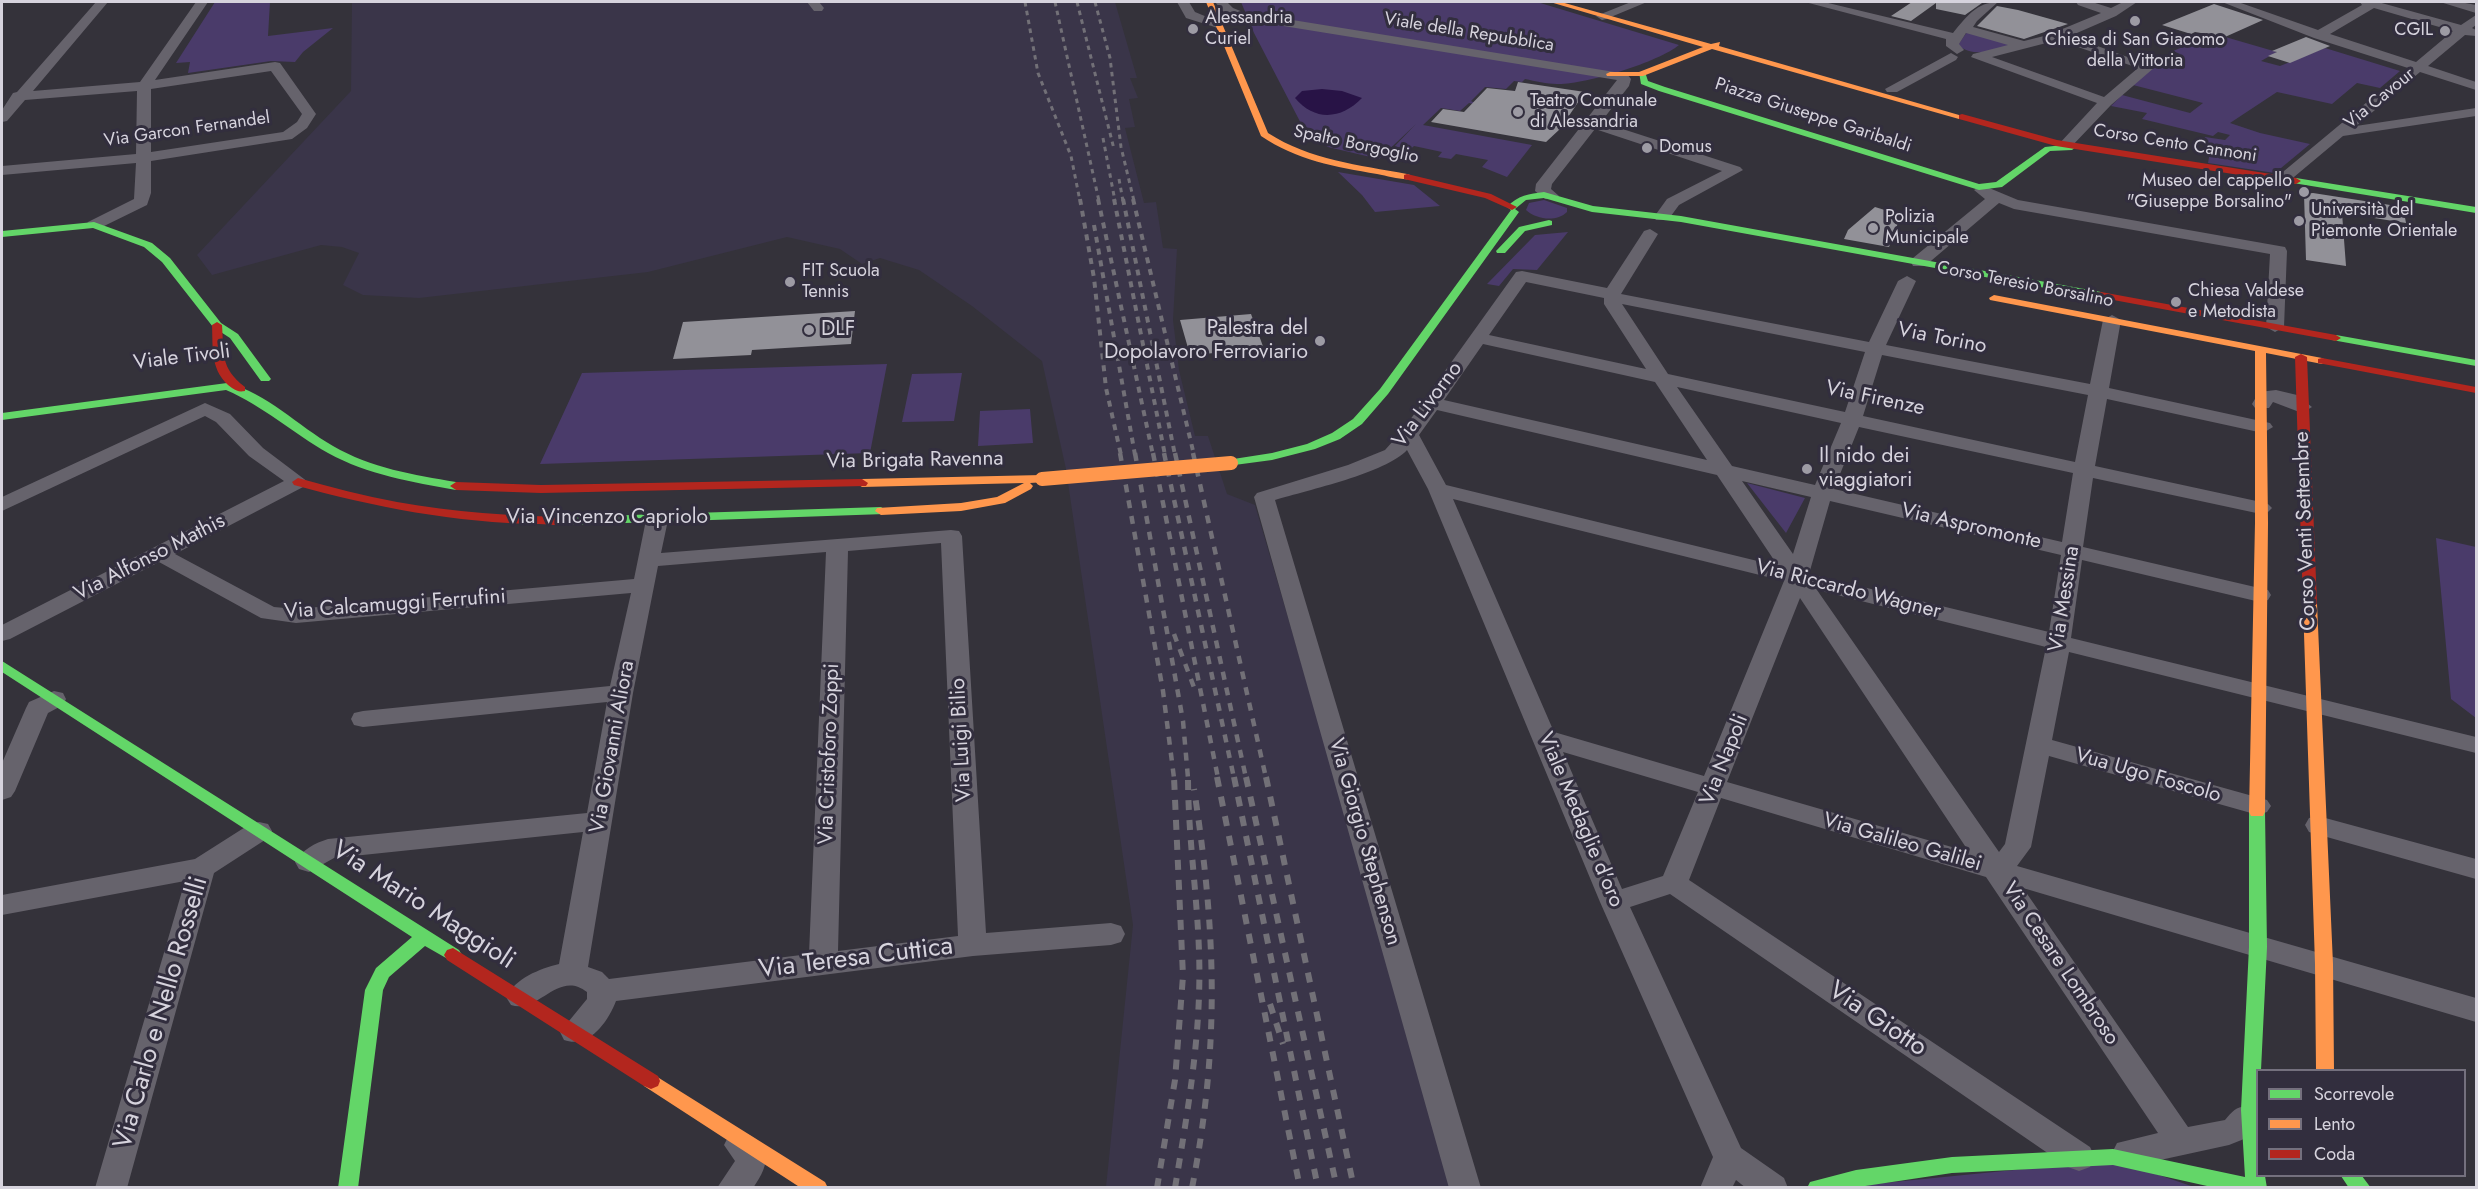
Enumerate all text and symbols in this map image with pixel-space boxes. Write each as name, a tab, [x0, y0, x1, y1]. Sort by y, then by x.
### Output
place label: Alessandria Curiel	[1205, 8, 1293, 50]
street label: Viale della Repubblica	[1383, 9, 1555, 57]
marker: Chiesa di San Giacomo della Vittoria	[2128, 14, 2142, 28]
place label: CGIL	[2394, 20, 2433, 42]
marker: Alessandria Curiel	[1186, 22, 1200, 36]
marker: CGIL	[2438, 24, 2452, 38]
place label: Chiesa di San Giacomo della Vittoria	[2045, 30, 2225, 72]
street label: Via Cavour	[2340, 64, 2420, 134]
street label: Piazza Giuseppe Garibaldi	[1712, 74, 1914, 158]
place label: Teatro Comunale di Alessandria	[1530, 91, 1657, 134]
marker: Teatro Comunale di Alessandria	[1511, 105, 1525, 119]
street label: Via Garcon Fernandel	[103, 108, 271, 152]
street label: Corso Cento Cannoni	[2092, 120, 2258, 168]
street label: Spalto Borgoglio	[1292, 121, 1420, 169]
place label: Domus	[1659, 137, 1712, 159]
marker: Domus	[1640, 141, 1654, 155]
place label: Museo del cappello "Giuseppe Borsalino"	[2126, 171, 2292, 213]
marker: Museo del cappello "Giuseppe Borsalino"	[2297, 185, 2311, 199]
place label: Università del Piemonte Orientale	[2311, 200, 2457, 242]
place label: Polizia Municipale	[1885, 207, 1969, 250]
marker: Università del Piemonte Orientale	[2292, 214, 2306, 228]
marker: Polizia Municipale	[1866, 221, 1880, 235]
street label: Corso Teresio Borsalino	[1935, 257, 2115, 313]
place label: FIT Scuola Tennis	[802, 261, 880, 304]
marker: FIT Scuola Tennis	[783, 275, 797, 289]
place label: Chiesa Valdese e Metodista	[2188, 281, 2304, 324]
marker: Chiesa Valdese e Metodista	[2169, 295, 2183, 309]
place label: Palestra del Dopolavoro Ferroviario	[1104, 316, 1308, 366]
place label: DLF	[821, 317, 855, 343]
street label: Via Torino	[1895, 318, 1989, 360]
marker: DLF	[802, 323, 816, 337]
marker: Palestra del Dopolavoro Ferroviario	[1313, 334, 1327, 348]
street label: Viale Tivoli	[132, 340, 232, 376]
street label: Via Livorno	[1388, 357, 1468, 453]
street label: Via Firenze	[1823, 376, 1927, 422]
street label: Corso Venti Settembre	[2290, 431, 2322, 631]
place label: Il nido dei viaggiatori	[1819, 444, 1912, 494]
street label: Via Brigata Ravenna	[826, 447, 1004, 475]
marker: Il nido dei viaggiatori	[1800, 462, 1814, 476]
street label: Via Aspromonte	[1898, 499, 2044, 555]
street label: Via Vincenzo Capriolo	[506, 505, 708, 531]
street label: Via Alfonso Mathis	[70, 509, 230, 607]
street label: Via Messina	[2044, 544, 2086, 654]
street label: Via Riccardo Wagner	[1753, 555, 1943, 625]
street label: Via Calcamuggi Ferrufini	[283, 585, 507, 625]
street label: Via Giovanni Aliora	[585, 659, 641, 835]
street label: Via Cristoforo Zoppi	[814, 663, 846, 845]
street label: Via Luigi Bilio	[946, 677, 978, 803]
street label: Via Napoli	[1695, 711, 1755, 809]
street label: Viale Medaglie d'oro	[1532, 729, 1628, 911]
street label: Via Giorgio Stephenson	[1322, 736, 1406, 948]
street label: Vua Ugo Foscolo	[2072, 743, 2224, 809]
street label: Via Galileo Galilei	[1820, 808, 1984, 878]
street label: Via Mario Maggioli	[325, 835, 521, 977]
street label: Via Carlo e Nello Rosselli	[108, 873, 216, 1153]
street label: Via Cesare Lombroso	[1996, 878, 2124, 1050]
street label: Via Teresa Cuttica	[757, 932, 955, 986]
street label: Via Giotto	[1822, 976, 1932, 1064]
legend	[2256, 1069, 2466, 1177]
text: Scorrevole	[2314, 1081, 2394, 1107]
text: Lento	[2314, 1111, 2355, 1137]
text: Coda	[2314, 1141, 2355, 1167]

